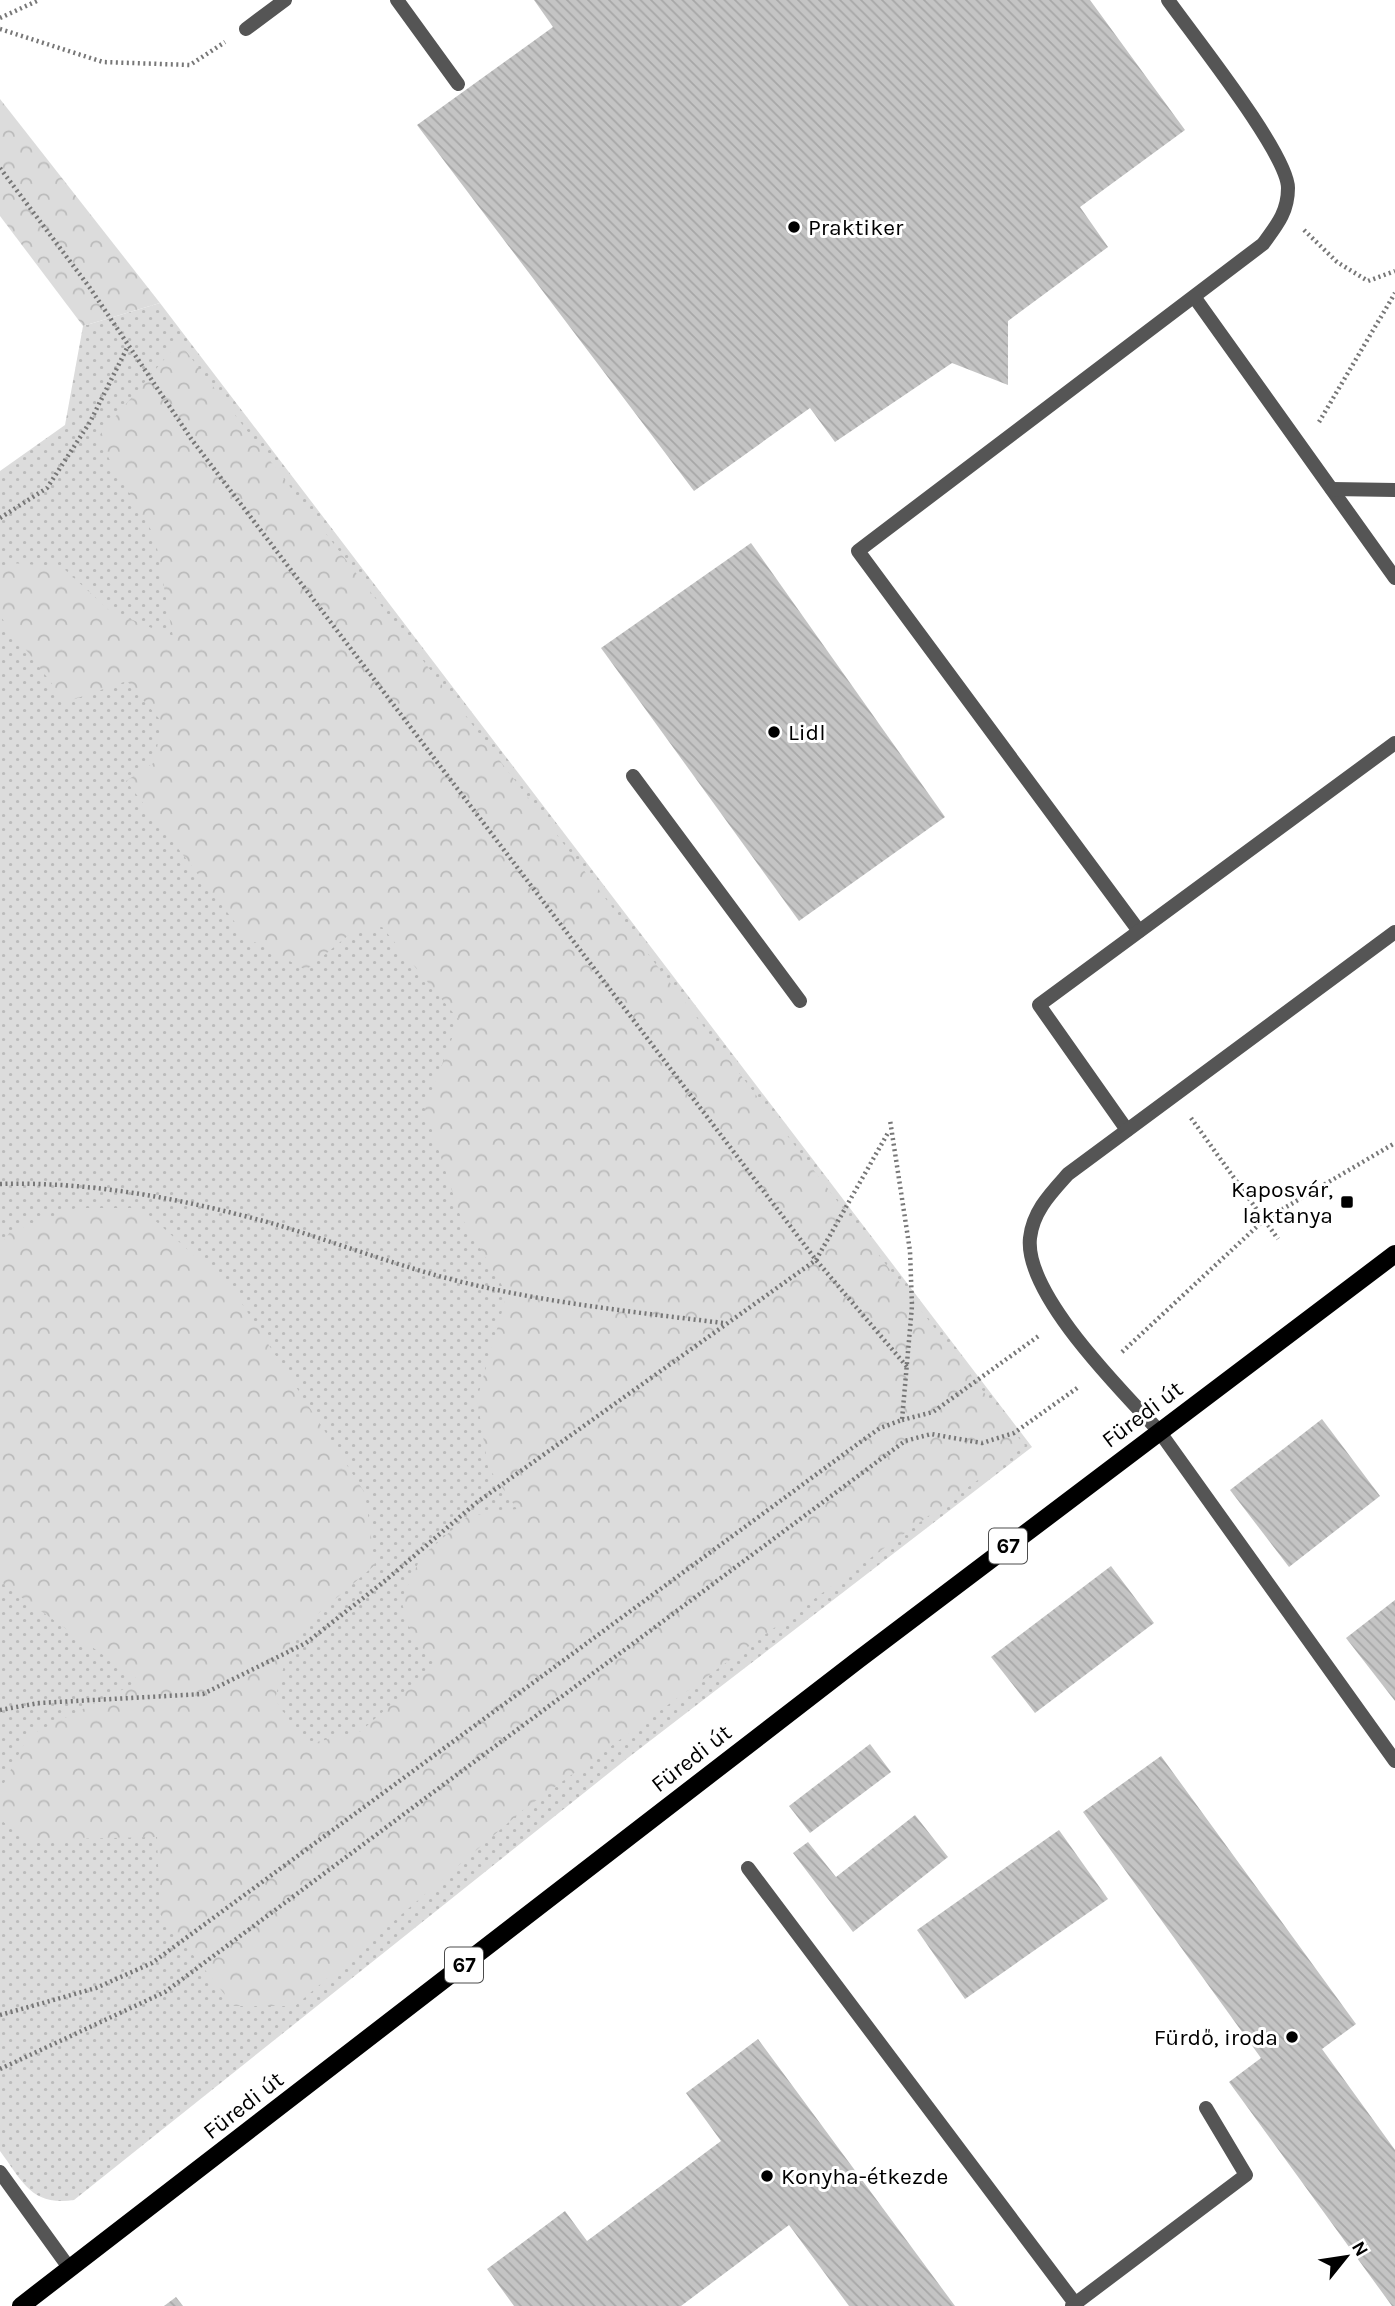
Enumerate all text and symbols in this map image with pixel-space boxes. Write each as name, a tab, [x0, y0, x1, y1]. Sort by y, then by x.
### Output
place label: Praktiker	[808, 214, 904, 241]
marker: Praktiker	[786, 219, 802, 235]
place label: Lidl	[788, 719, 826, 746]
marker: Lidl	[766, 724, 782, 740]
place label: Kaposvár, laktanya	[1231, 1176, 1333, 1229]
marker: Kaposvár, laktanya	[1339, 1194, 1355, 1210]
street label: Füredi út	[1097, 1375, 1188, 1453]
road number: 67	[989, 1528, 1027, 1564]
street label: Füredi út	[646, 1719, 737, 1798]
road number: 67	[445, 1948, 483, 1982]
place label: Fürdő, iroda	[1154, 2024, 1278, 2051]
marker: Fürdő, iroda	[1284, 2029, 1300, 2045]
street label: Füredi út	[198, 2066, 289, 2145]
place label: Konyha-étkezde	[781, 2163, 948, 2190]
marker: Konyha-étkezde	[759, 2168, 775, 2184]
north arrow	[1311, 2222, 1381, 2292]
text: N	[1347, 2238, 1373, 2260]

